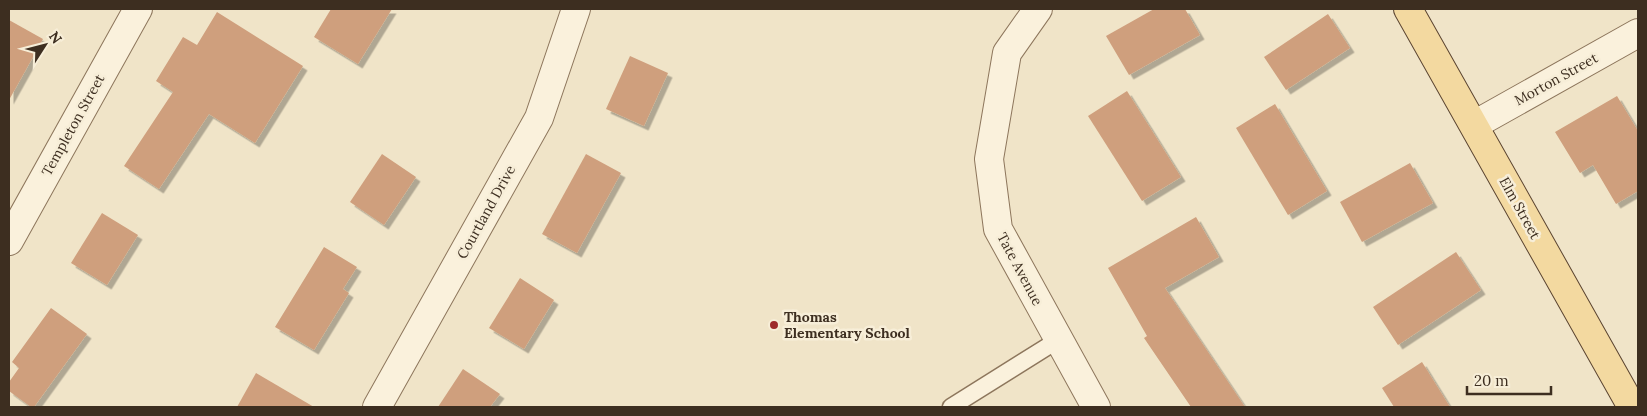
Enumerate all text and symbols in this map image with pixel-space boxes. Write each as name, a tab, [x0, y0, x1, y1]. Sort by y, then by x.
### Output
north arrow	[20, 20, 70, 70]
text: N	[45, 28, 66, 47]
street label: Morton Street	[1511, 48, 1601, 109]
street label: Templeton Street	[38, 70, 109, 179]
street label: Courtland Drive	[453, 162, 519, 262]
street label: Elm Street	[1496, 174, 1545, 243]
street label: Tate Avenue	[993, 229, 1047, 309]
place label: Thomas Elementary School	[784, 308, 910, 342]
marker: Thomas Elementary School	[768, 319, 780, 331]
scale bar	[1467, 364, 1551, 396]
text: 20 m	[1474, 371, 1509, 390]

